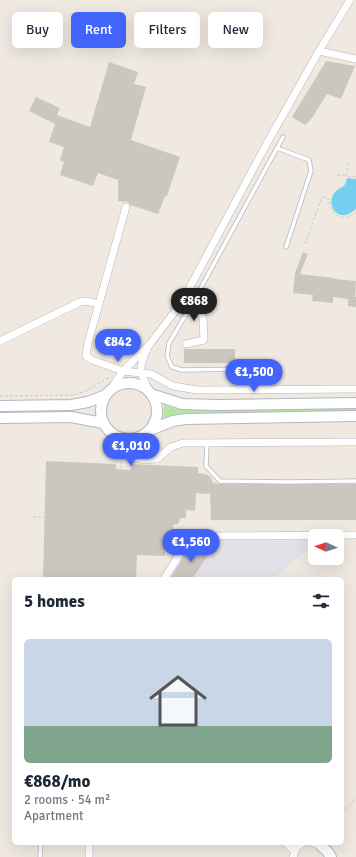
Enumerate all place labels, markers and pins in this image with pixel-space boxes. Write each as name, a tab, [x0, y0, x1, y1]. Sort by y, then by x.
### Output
pin: €868	[170, 288, 218, 322]
pin: €842	[94, 329, 142, 363]
pin: €1,500	[221, 359, 287, 393]
pin: €1,010	[98, 433, 164, 467]
pin: €1,560	[158, 529, 224, 563]

